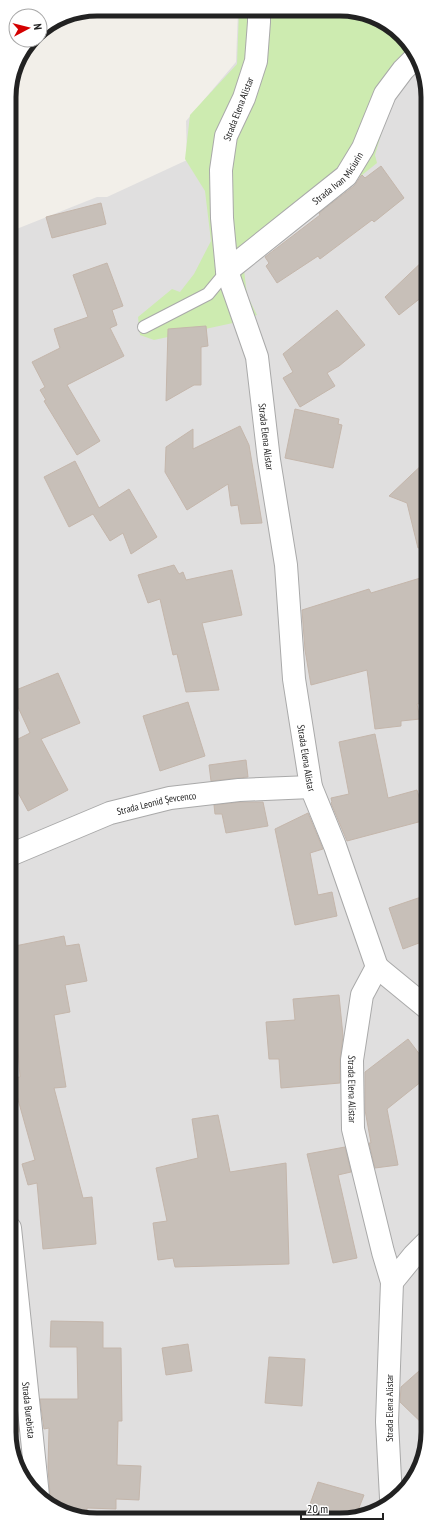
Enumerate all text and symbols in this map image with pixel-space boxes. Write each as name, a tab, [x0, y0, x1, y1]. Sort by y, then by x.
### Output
north arrow	[8, 8, 48, 48]
text: N	[31, 23, 45, 31]
street label: Strada Elena Alistar	[220, 75, 257, 143]
street label: Strada Ivan Miciurin	[310, 150, 366, 208]
street label: Strada Elena Alistar	[255, 403, 277, 471]
street label: Strada Elena Alistar	[294, 724, 318, 794]
street label: Strada Leonid Șevcenco	[115, 789, 197, 818]
street label: Strada Elena Alistar	[345, 1055, 359, 1123]
street label: Strada Elena Alistar	[383, 1374, 396, 1442]
street label: Strada Burebista	[19, 1381, 38, 1439]
scale bar	[301, 1495, 383, 1521]
text: 20 m	[307, 1501, 328, 1516]

